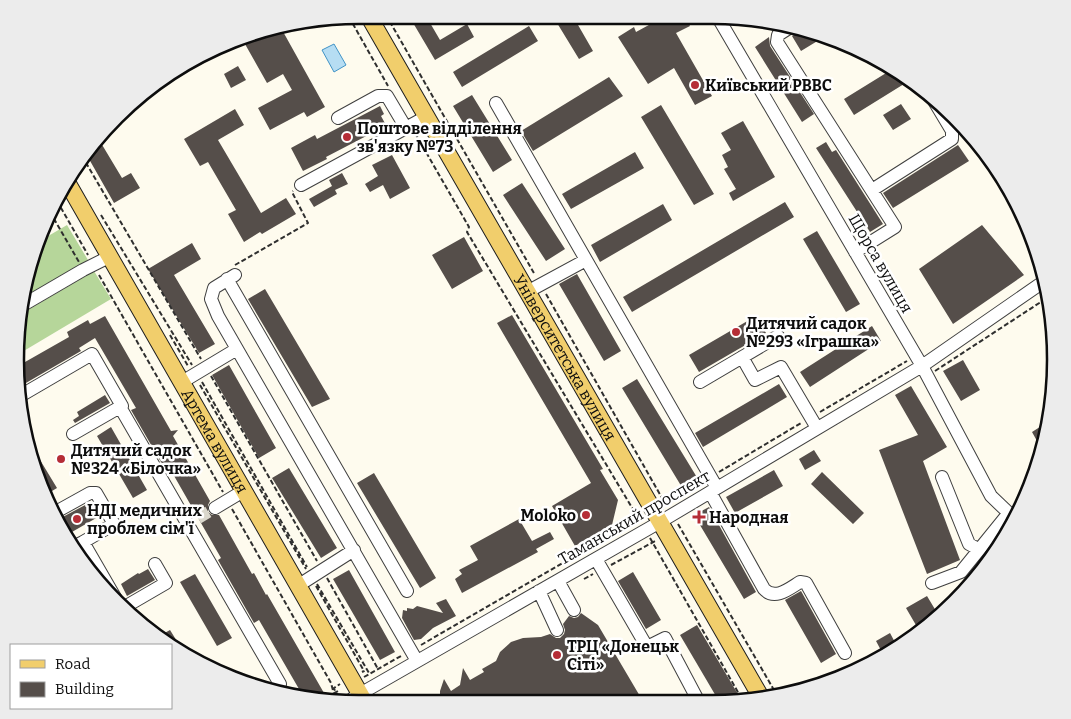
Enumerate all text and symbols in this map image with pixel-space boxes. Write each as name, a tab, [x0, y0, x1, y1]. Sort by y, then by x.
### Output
place label: Київський РВВС	[705, 76, 832, 95]
marker: Київський РВВС	[689, 79, 701, 91]
place label: Поштове відділення зв'язку №73	[357, 119, 522, 156]
marker: Поштове відділення зв'язку №73	[341, 131, 353, 143]
street label: Щорса вулиця	[845, 210, 917, 316]
street label: Університетська вулиця	[509, 271, 620, 444]
place label: Дитячий садок №293 «Іграшка»	[746, 314, 879, 351]
marker: Дитячий садок №293 «Іграшка»	[730, 326, 742, 338]
street label: Артема вулиця	[177, 385, 252, 497]
place label: Дитячий садок №324 «Білочка»	[71, 441, 201, 478]
marker: Дитячий садок №324 «Білочка»	[55, 453, 67, 465]
street label: Таманський проспект	[555, 466, 713, 569]
place label: НДІ медичних проблем сім'ї	[87, 501, 202, 538]
place label: Moloko	[520, 506, 576, 525]
place label: Народная	[709, 508, 788, 527]
marker: Moloko	[580, 509, 592, 521]
marker: Народная	[693, 511, 705, 523]
marker: НДІ медичних проблем сім'ї	[71, 513, 83, 525]
place label: ТРЦ «Донецьк Сіті»	[567, 637, 679, 674]
legend	[10, 644, 172, 709]
marker: ТРЦ «Донецьк Сіті»	[551, 649, 563, 661]
text: Road	[55, 655, 90, 673]
text: Building	[55, 680, 114, 698]

